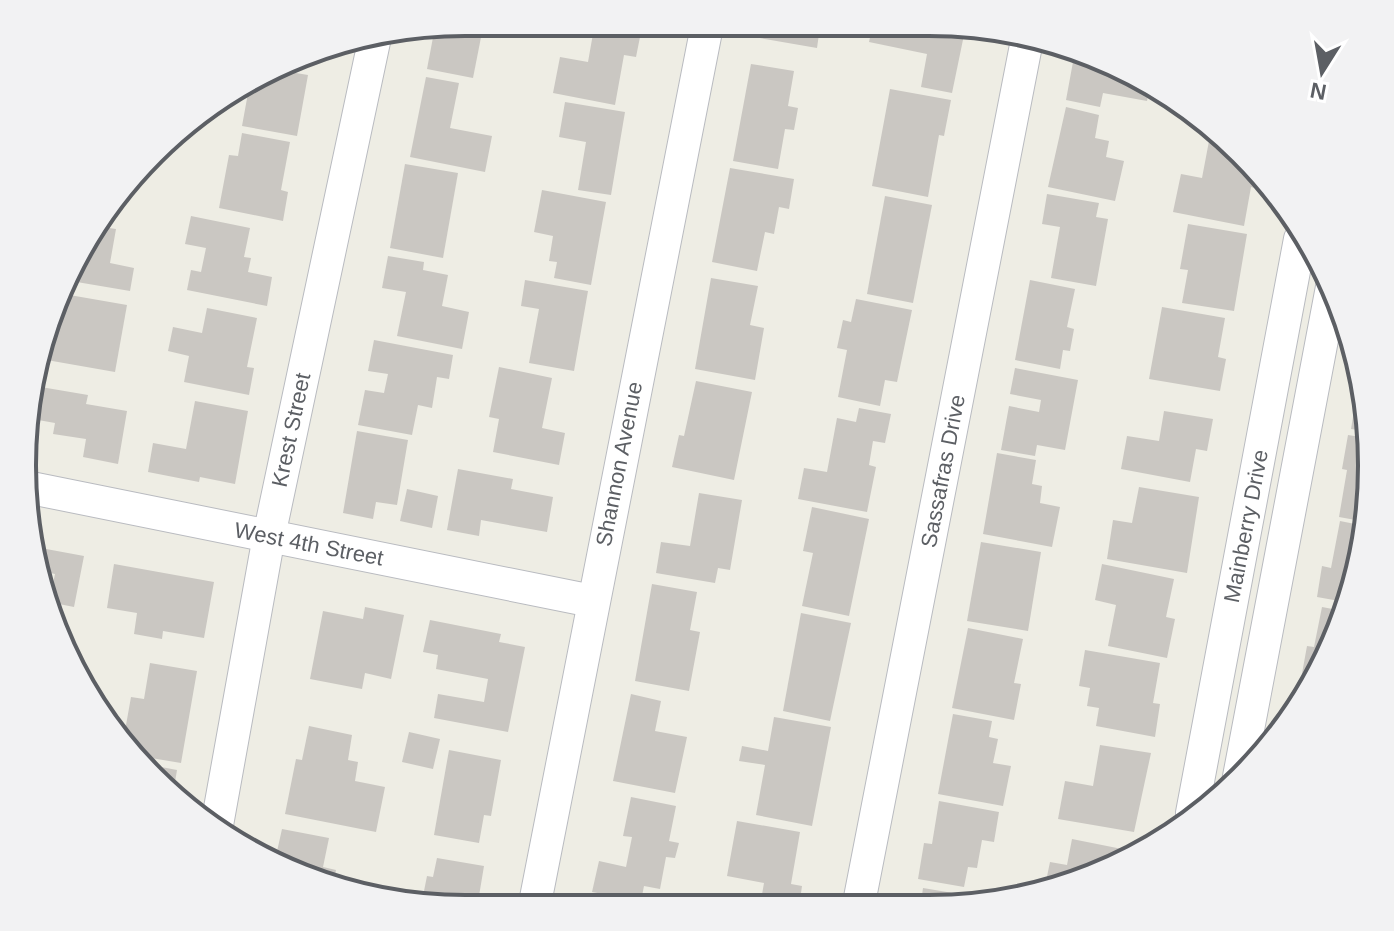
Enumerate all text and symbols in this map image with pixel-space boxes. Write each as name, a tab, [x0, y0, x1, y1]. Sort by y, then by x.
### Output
north arrow	[1282, 32, 1362, 112]
text: N	[1308, 77, 1328, 105]
street label: Krest Street	[267, 371, 315, 489]
street label: Shannon Avenue	[591, 380, 647, 548]
street label: Sassafras Drive	[916, 392, 970, 550]
street label: Mainberry Drive	[1219, 447, 1273, 605]
street label: West 4th Street	[232, 517, 386, 571]

